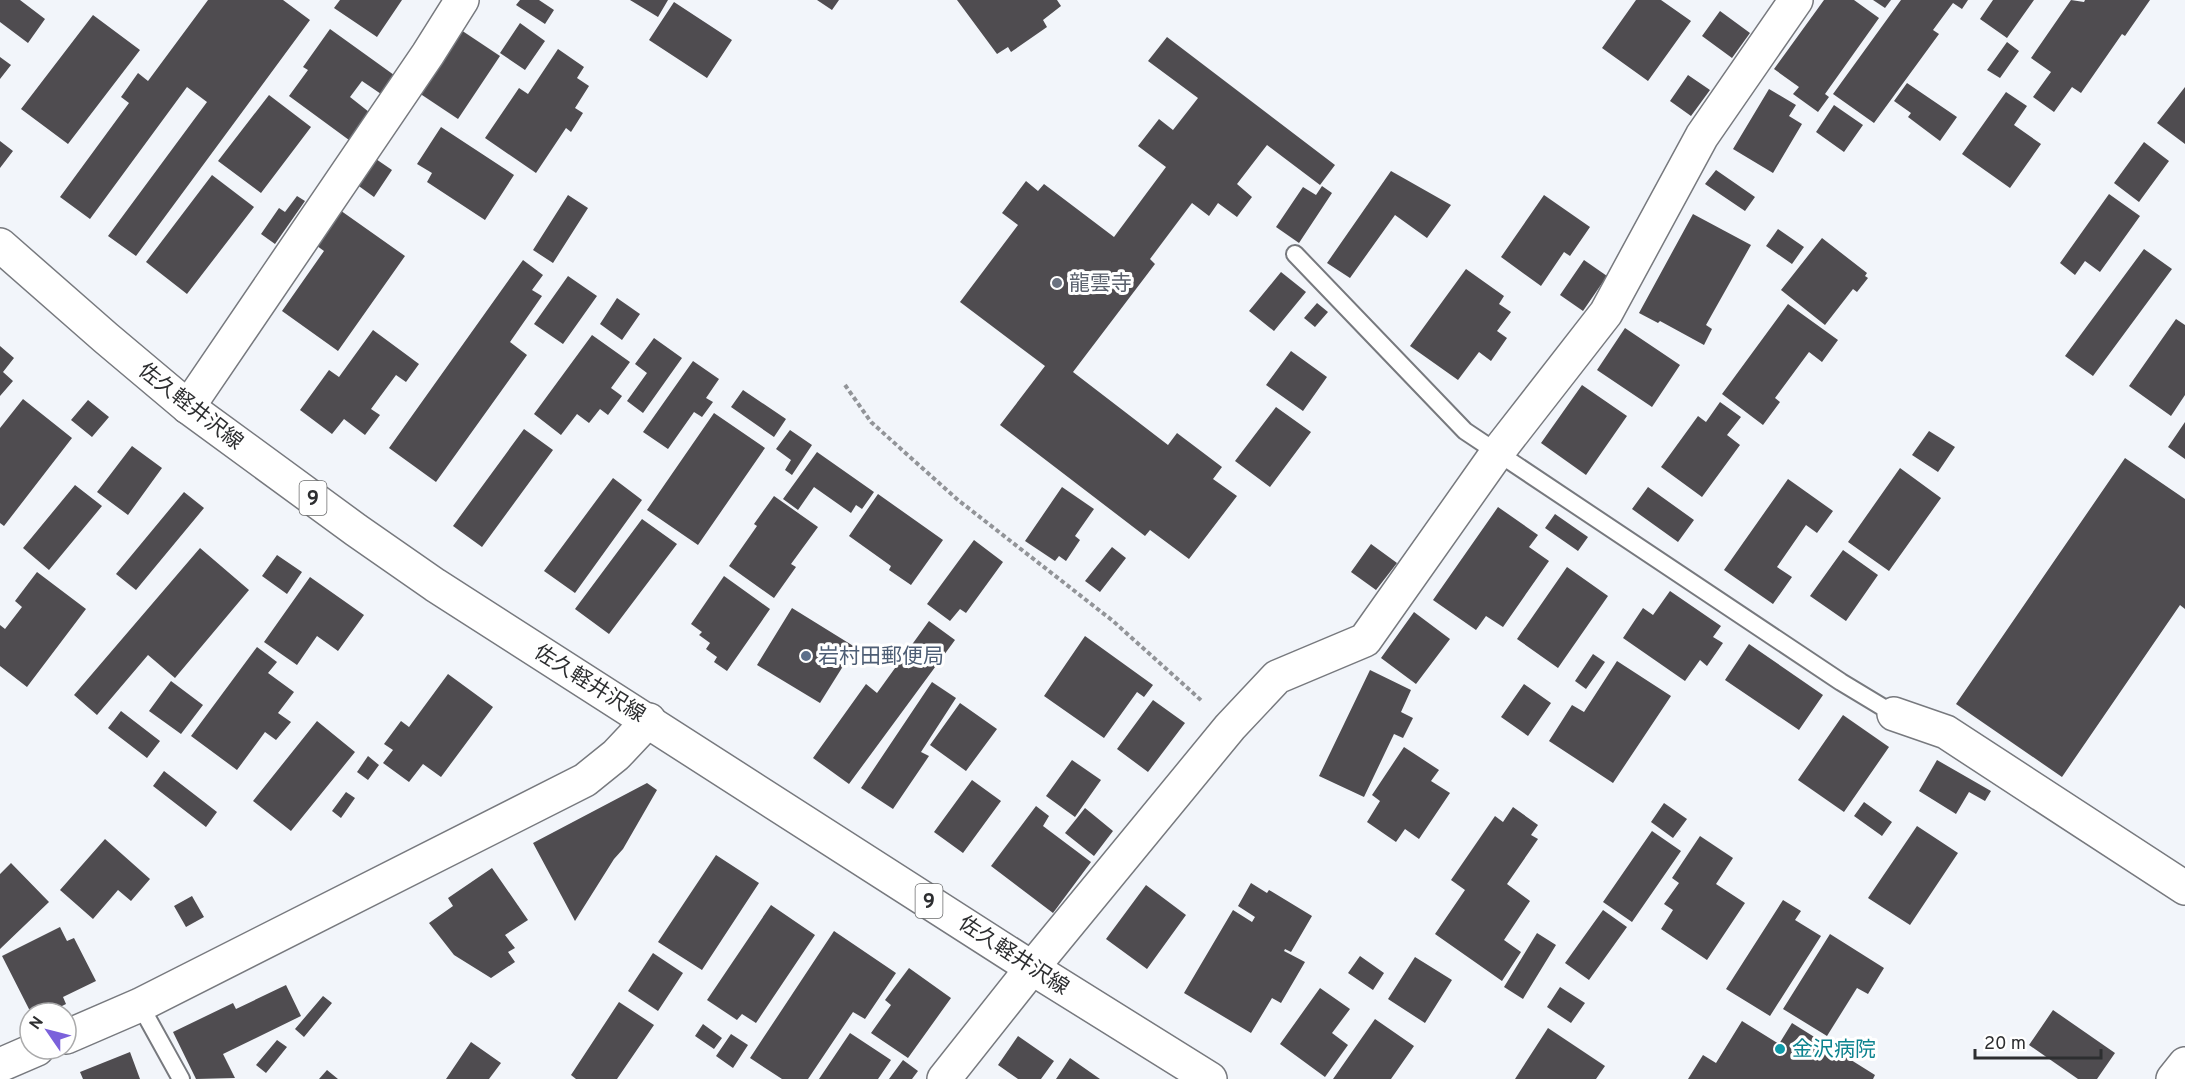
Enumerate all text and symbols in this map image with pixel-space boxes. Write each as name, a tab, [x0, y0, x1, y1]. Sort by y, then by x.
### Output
place label: 龍雲寺	[1069, 271, 1132, 298]
marker: 龍雲寺	[1050, 276, 1064, 290]
street label: 佐久軽井沢線	[132, 358, 248, 457]
road number: 9	[300, 481, 326, 515]
street label: 佐久軽井沢線	[529, 639, 650, 729]
place label: 岩村田郵便局	[818, 644, 944, 671]
marker: 岩村田郵便局	[799, 649, 813, 663]
road number: 9	[916, 884, 942, 918]
street label: 佐久軽井沢線	[953, 911, 1073, 1002]
north arrow	[18, 1001, 78, 1061]
text: N	[26, 1013, 49, 1034]
scale bar	[1975, 1022, 2101, 1060]
text: 20 m	[1984, 1033, 2026, 1056]
place label: 金沢病院	[1792, 1037, 1876, 1064]
marker: 金沢病院	[1773, 1042, 1787, 1056]

